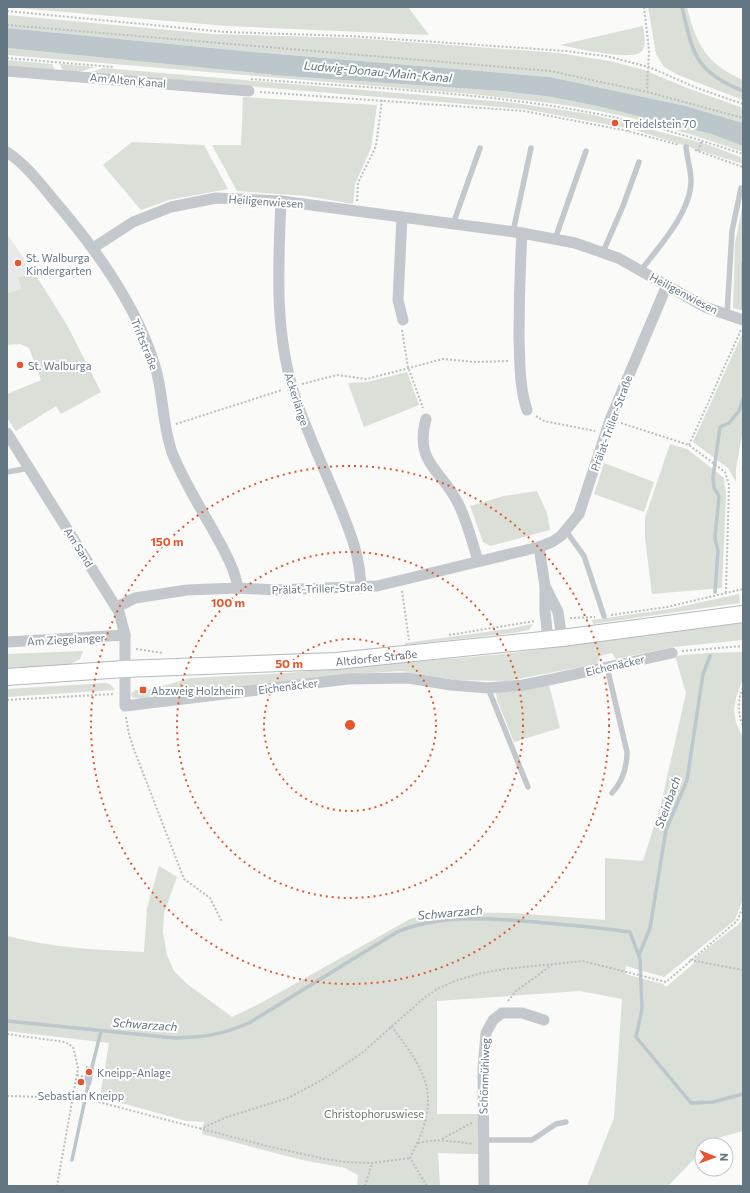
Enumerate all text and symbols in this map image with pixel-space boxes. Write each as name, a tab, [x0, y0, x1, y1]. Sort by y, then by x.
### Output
water label: Ludwig-Donau-Main-Kanal	[303, 58, 454, 85]
street label: Am Alten Kanal	[89, 70, 167, 90]
place label: Treidelstein 70	[623, 117, 696, 130]
marker: Treidelstein 70	[610, 118, 620, 128]
street label: Heiligenwiesen	[228, 192, 304, 210]
place label: St. Walburga Kindergarten	[26, 251, 92, 277]
marker: St. Walburga Kindergarten	[13, 258, 23, 268]
street label: Heiligenwiesen	[648, 270, 720, 316]
street label: Triftstraße	[129, 316, 161, 372]
place label: St. Walburga	[28, 359, 91, 372]
marker: St. Walburga	[15, 360, 25, 370]
street label: Ackerlänge	[282, 371, 312, 427]
street label: Prälat-Triller-Straße	[588, 373, 634, 473]
street label: Am Sand	[62, 525, 96, 569]
text: 150 m	[150, 534, 184, 548]
street label: Prälat-Triller-Straße	[271, 580, 373, 596]
text: 100 m	[211, 595, 245, 609]
street label: Am Ziegelanger	[27, 630, 106, 648]
street label: Altdorfer Straße	[335, 646, 418, 668]
street label: Eichenäcker	[584, 652, 646, 678]
text: 50 m	[275, 656, 303, 670]
street label: Eichenäcker	[257, 676, 319, 696]
place label: Abzweig Holzheim	[151, 684, 243, 697]
marker: Abzweig Holzheim	[138, 685, 148, 695]
centre of rings	[343, 718, 357, 732]
water label: Steinbach	[651, 774, 683, 830]
water label: Schwarzach	[417, 902, 483, 922]
water label: Schwarzach	[112, 1015, 178, 1033]
street label: Schönmühlweg	[476, 1038, 492, 1114]
place label: Kneipp-Anlage	[97, 1066, 171, 1079]
marker: Kneipp-Anlage	[84, 1067, 94, 1077]
marker: Sebastian Kneipp	[76, 1077, 86, 1087]
place label: Sebastian Kneipp	[38, 1089, 124, 1102]
park label: Christophoruswiese	[324, 1107, 424, 1120]
north arrow	[694, 1137, 734, 1177]
text: N	[718, 1153, 731, 1161]

